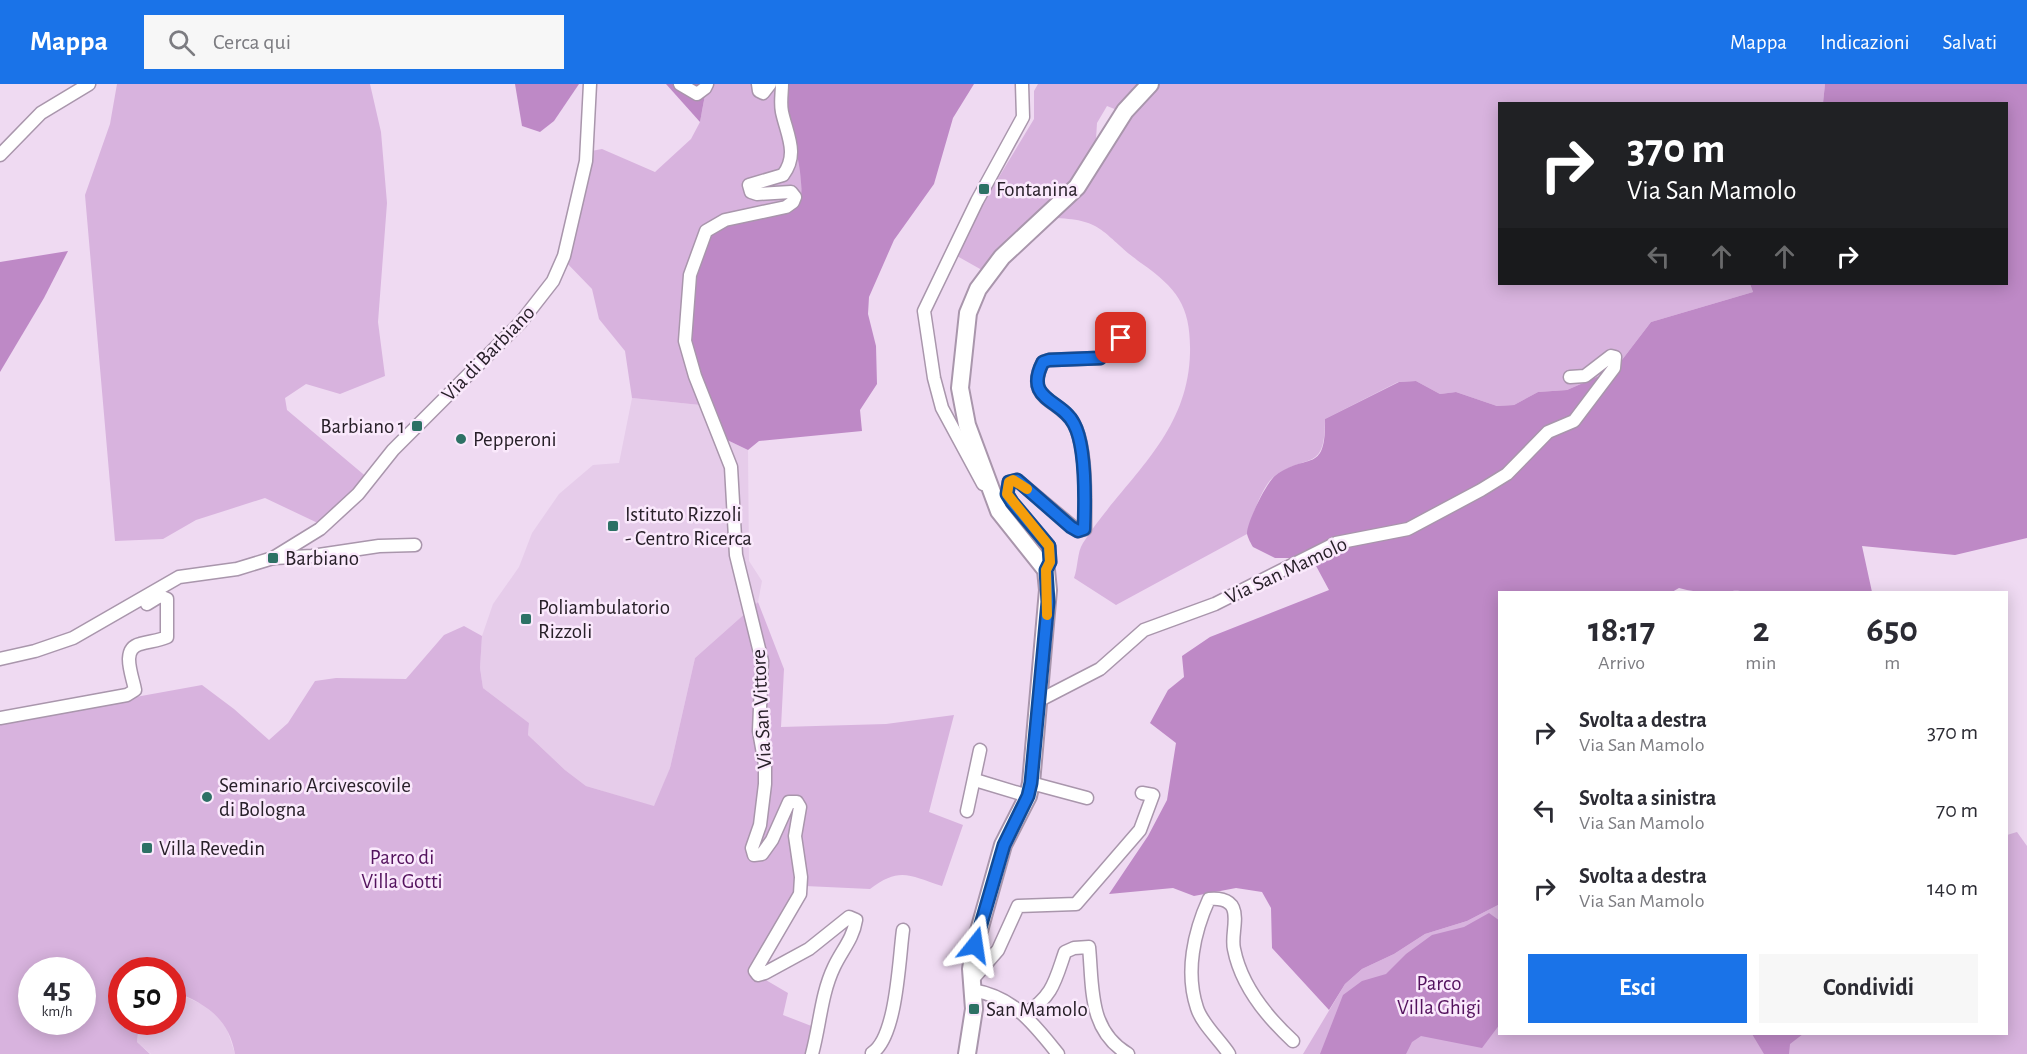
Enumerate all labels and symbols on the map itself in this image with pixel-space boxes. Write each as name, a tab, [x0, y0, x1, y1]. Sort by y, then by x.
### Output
place label: Fontanina	[996, 179, 1078, 200]
marker: Fontanina	[977, 182, 991, 196]
street label: Via di Barbiano	[438, 302, 539, 405]
pin	[1095, 312, 1146, 363]
place label: Barbiano 1	[320, 416, 405, 437]
marker: Barbiano 1	[410, 419, 424, 433]
place label: Pepperoni	[473, 429, 557, 450]
marker: Pepperoni	[454, 432, 468, 446]
place label: Istituto Rizzoli - Centro Ricerca	[625, 504, 752, 549]
marker: Istituto Rizzoli - Centro Ricerca	[606, 519, 620, 533]
street label: Via San Mamolo	[1222, 533, 1350, 608]
place label: Barbiano	[285, 548, 359, 569]
marker: Barbiano	[266, 551, 280, 565]
place label: Poliambulatorio Rizzoli	[538, 597, 670, 642]
marker: Poliambulatorio Rizzoli	[519, 612, 533, 626]
street label: Via San Vittore	[748, 649, 775, 769]
place label: Seminario Arcivescovile di Bologna	[219, 775, 411, 820]
marker: Seminario Arcivescovile di Bologna	[200, 790, 214, 804]
place label: Villa Revedin	[159, 838, 265, 859]
marker: Villa Revedin	[140, 841, 154, 855]
park label: Parco di Villa Gotti	[361, 847, 443, 892]
position arrow	[943, 913, 1007, 977]
speed limit sign: 50	[108, 957, 186, 1035]
park label: Parco Villa Ghigi	[1397, 973, 1481, 1018]
place label: San Mamolo	[986, 999, 1088, 1020]
marker: San Mamolo	[967, 1002, 981, 1016]

